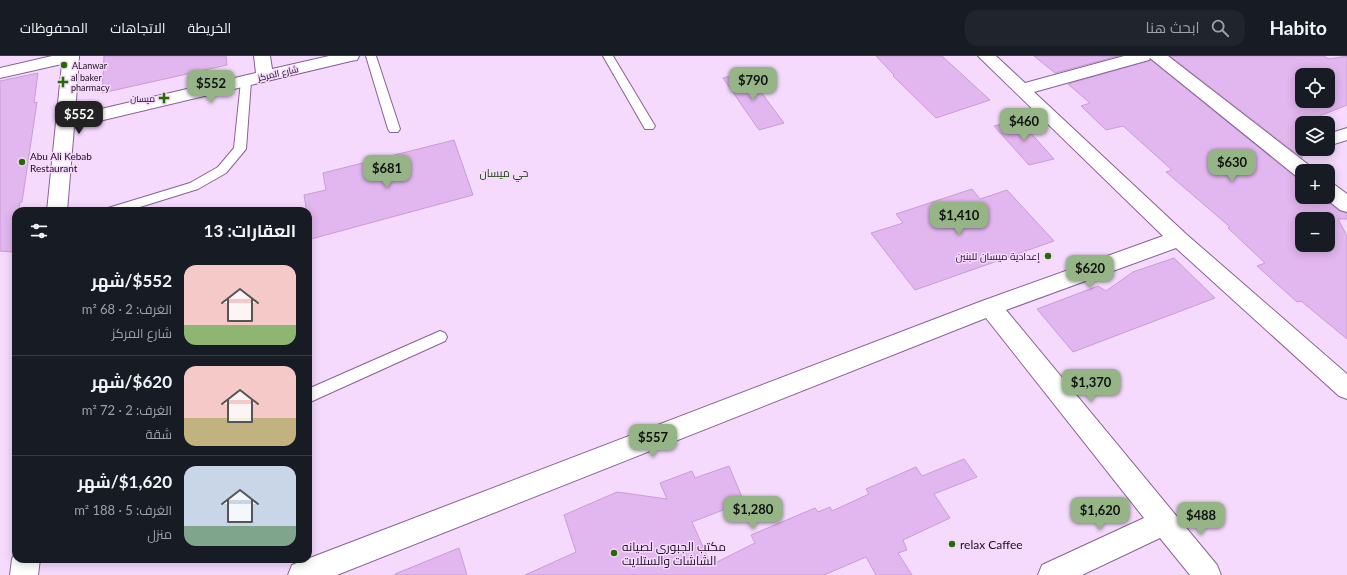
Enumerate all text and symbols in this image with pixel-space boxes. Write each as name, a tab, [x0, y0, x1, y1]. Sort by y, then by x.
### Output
search box	[965, 10, 1245, 46]
text: Habito	[1269, 16, 1327, 39]
icon: search	[1209, 17, 1231, 39]
text: ابحث هنا	[1145, 18, 1199, 36]
text: المحفوظات	[20, 19, 88, 36]
text: الاتجاهات	[110, 19, 166, 36]
text: الخريطة	[188, 19, 231, 36]
marker: ALanwar	[59, 60, 69, 70]
place label: ALanwar	[72, 60, 108, 71]
street label: شارع المركز	[255, 63, 300, 84]
pin: $790	[729, 67, 777, 101]
map controls	[1295, 68, 1335, 252]
button: locate	[1295, 68, 1335, 108]
pin: $552	[187, 70, 235, 104]
place label: al baker pharmacy	[71, 72, 110, 93]
text: $790	[738, 72, 768, 88]
text: $552	[196, 75, 226, 91]
marker: al baker pharmacy	[58, 77, 68, 87]
marker: ميسان	[158, 92, 170, 104]
place label: ميسان	[130, 93, 155, 104]
pin: $552	[55, 101, 103, 135]
text: $552	[64, 106, 94, 122]
pin: $460	[1000, 108, 1048, 142]
text: $460	[1009, 113, 1039, 129]
button: layers	[1295, 116, 1335, 156]
pin: $630	[1208, 149, 1256, 183]
place label: Abu Ali Kebab Restaurant	[30, 150, 92, 174]
text: $630	[1217, 154, 1247, 170]
pin: $681	[363, 155, 411, 189]
marker: Abu Ali Kebab Restaurant	[17, 157, 27, 167]
text: $681	[372, 160, 402, 176]
button: +	[1295, 164, 1335, 204]
district label: حي ميسان	[480, 166, 528, 182]
pin: $1,410	[926, 202, 992, 236]
text: $1,410	[939, 207, 979, 223]
button: −	[1295, 212, 1335, 252]
icon: filters	[28, 220, 50, 242]
text: العقارات: 13	[204, 220, 296, 241]
place label: إعدادية ميسان للبنين	[956, 250, 1040, 263]
marker: إعدادية ميسان للبنين	[1043, 251, 1053, 261]
pin: $620	[1066, 255, 1114, 289]
text: $620	[1075, 260, 1105, 276]
text: $552/شهر	[91, 270, 172, 291]
icon: home	[216, 281, 264, 329]
text: الغرف: 2 · 68 m²	[82, 301, 172, 317]
text: شارع المركز	[112, 325, 172, 341]
pin: $1,370	[1058, 369, 1124, 403]
text: $620/شهر	[91, 371, 172, 392]
text: $1,370	[1071, 374, 1111, 390]
icon: home	[216, 382, 264, 430]
text: الغرف: 2 · 72 m²	[82, 402, 172, 418]
pin: $557	[629, 424, 677, 458]
text: شقة	[145, 426, 172, 442]
text: $557	[638, 429, 668, 445]
text: $1,620/شهر	[78, 471, 172, 492]
icon: home	[216, 482, 264, 530]
pin: $1,280	[720, 496, 786, 530]
pin: $1,620	[1067, 497, 1133, 531]
text: $1,280	[733, 501, 773, 517]
text: الغرف: 5 · 188 m²	[74, 502, 172, 518]
text: $1,620	[1080, 502, 1120, 518]
pin: $488	[1177, 502, 1225, 536]
text: $488	[1186, 507, 1216, 523]
text: منزل	[147, 526, 172, 542]
place label: relax Caffee	[960, 537, 1023, 552]
place label: مكتب الجبوري لصيانه الشاشات والستلايت	[622, 539, 726, 568]
marker: relax Caffee	[947, 539, 957, 549]
marker: مكتب الجبوري لصيانه الشاشات والستلايت	[609, 548, 619, 558]

